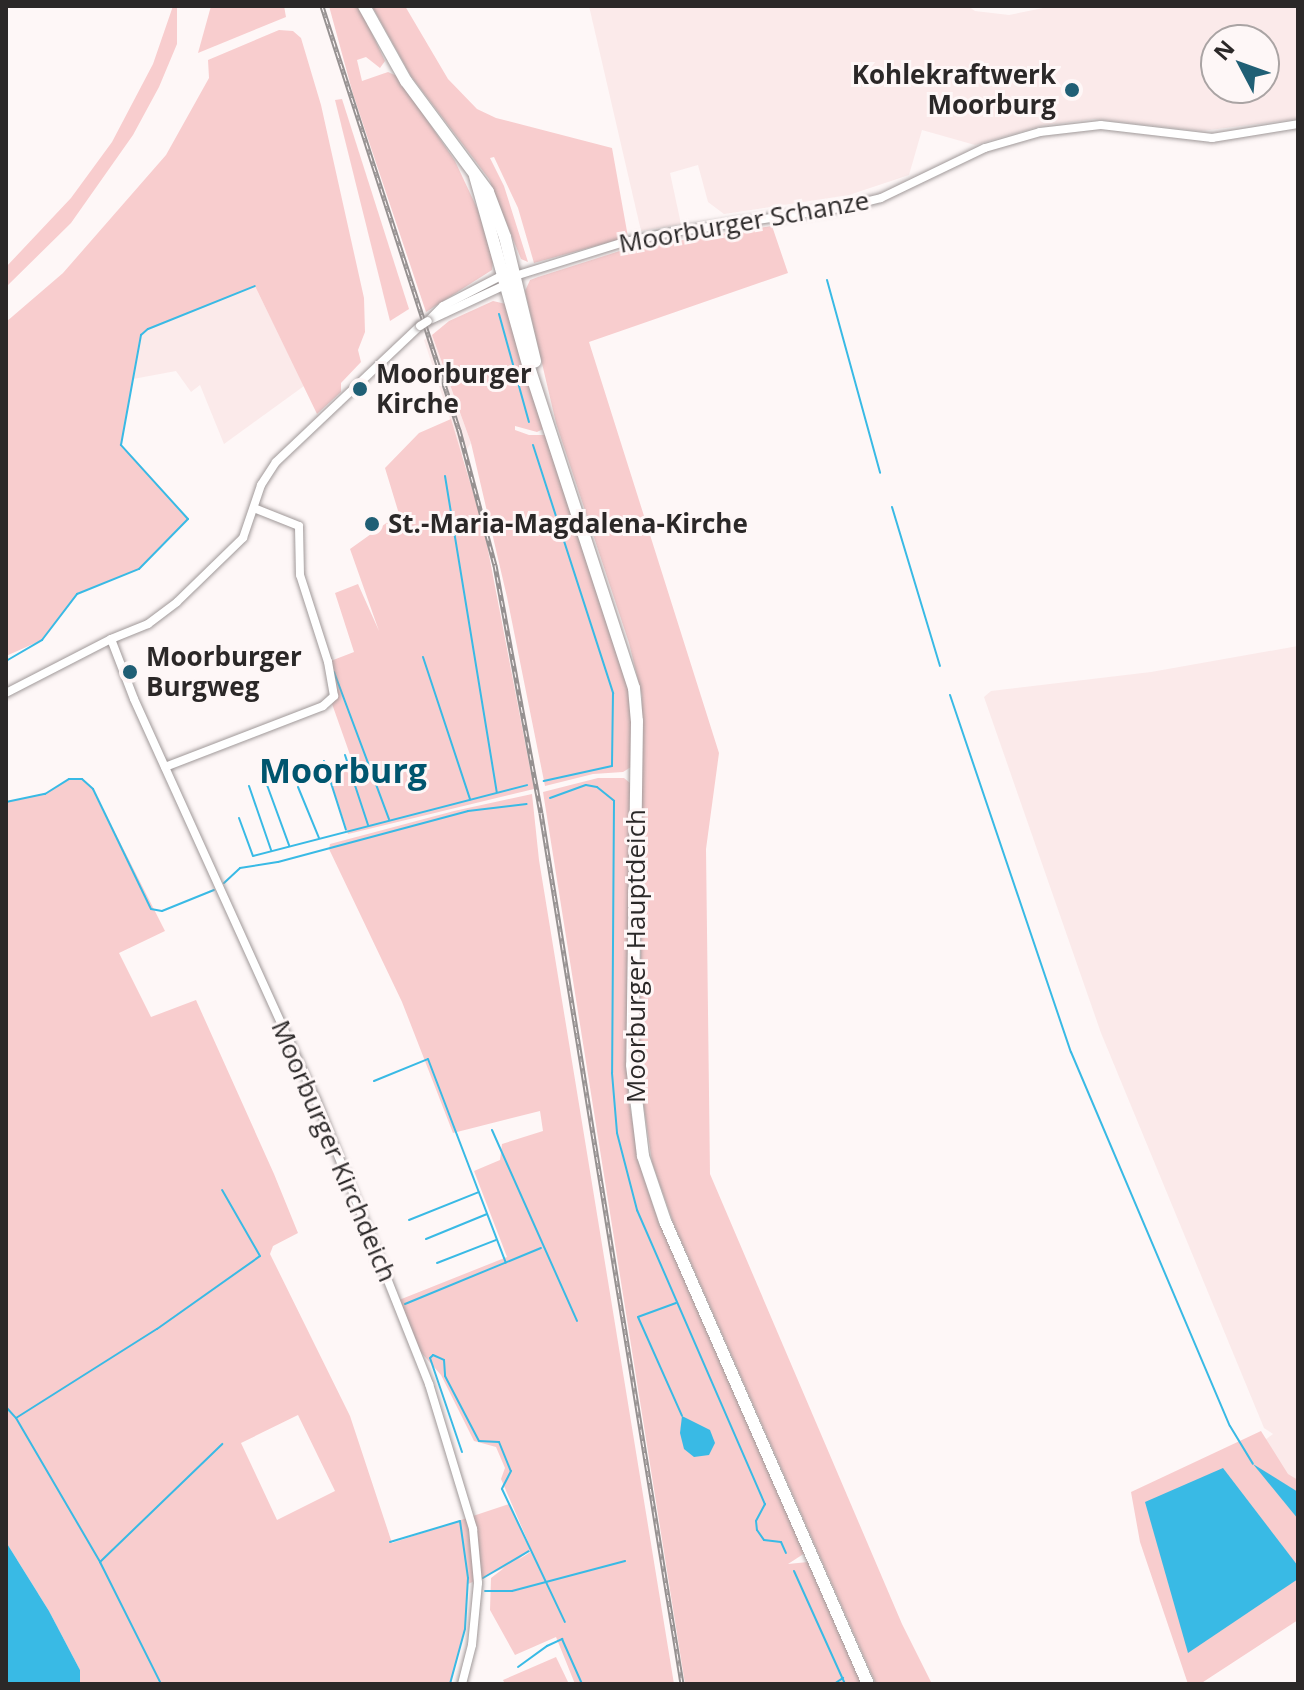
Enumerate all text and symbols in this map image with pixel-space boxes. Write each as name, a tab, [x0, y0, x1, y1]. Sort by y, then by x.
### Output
north arrow	[1200, 24, 1280, 104]
text: N	[1206, 33, 1241, 66]
place label: Kohlekraftwerk Moorburg	[852, 59, 1056, 120]
marker: Kohlekraftwerk Moorburg	[1063, 81, 1081, 99]
street label: Moorburger Schanze	[616, 185, 872, 259]
place label: Moorburger Kirche	[376, 358, 532, 420]
marker: Moorburger Kirche	[351, 380, 369, 398]
place label: St.-Maria-Magdalena-Kirche	[388, 508, 748, 540]
marker: St.-Maria-Magdalena-Kirche	[363, 515, 381, 533]
place label: Moorburger Burgweg	[146, 641, 302, 702]
marker: Moorburger Burgweg	[121, 663, 139, 681]
district label: Moorburg	[259, 751, 427, 791]
street label: Moorburger Hauptdeich	[620, 809, 652, 1103]
street label: Moorburger Kirchdeich	[265, 1016, 403, 1286]

